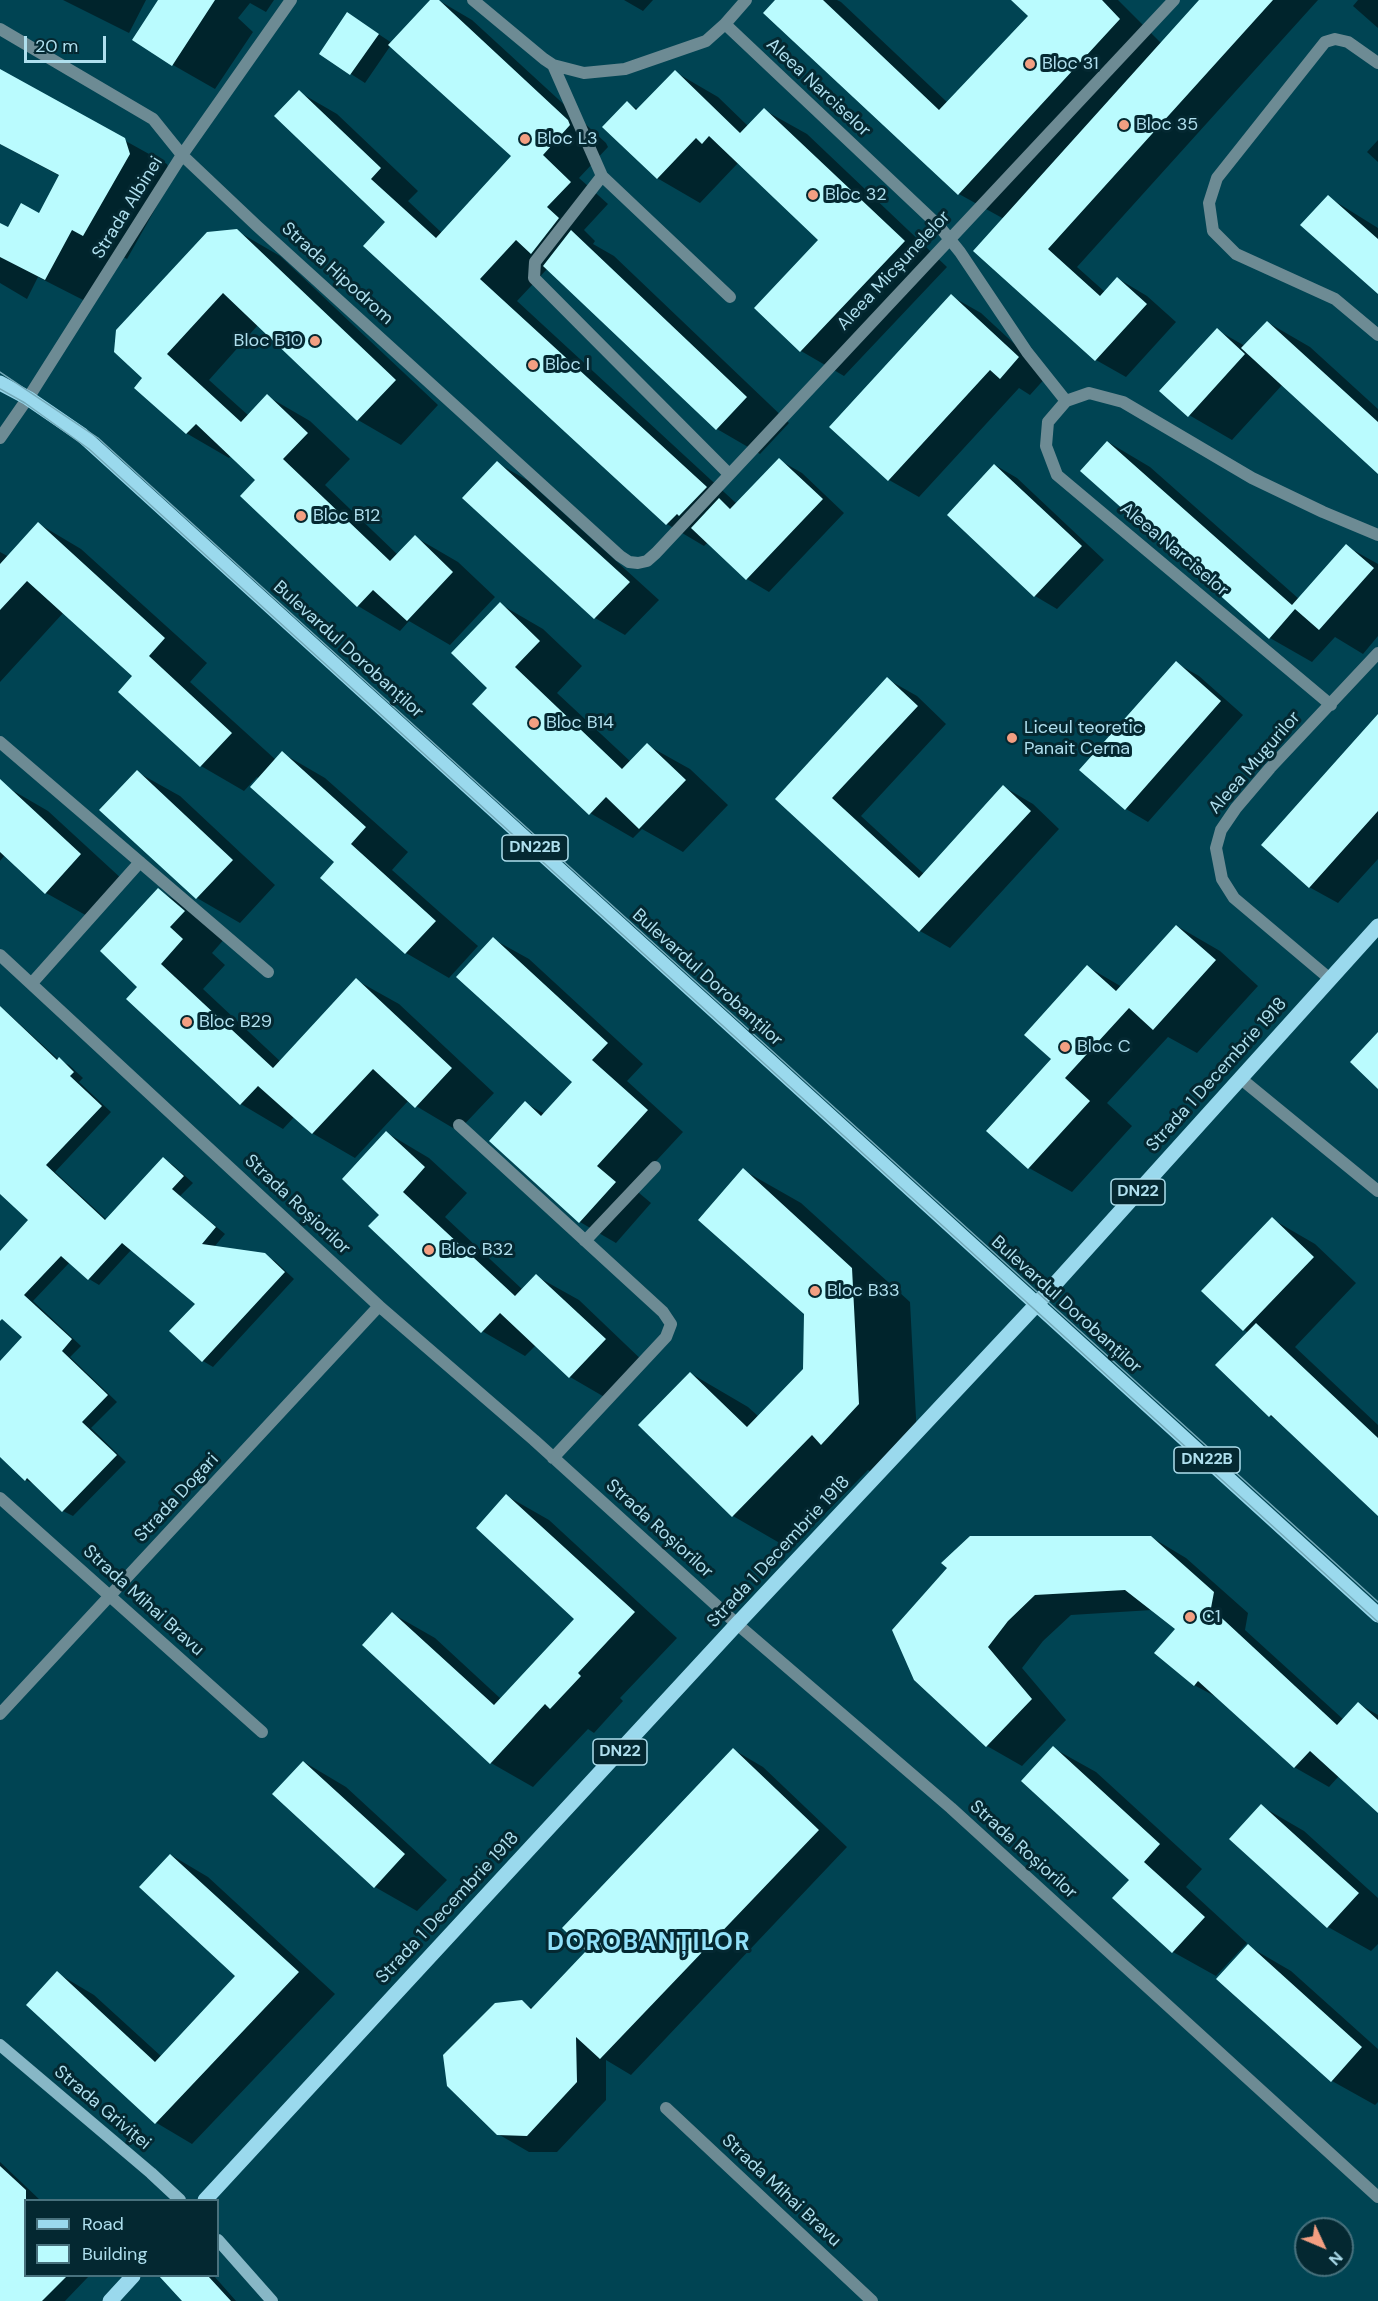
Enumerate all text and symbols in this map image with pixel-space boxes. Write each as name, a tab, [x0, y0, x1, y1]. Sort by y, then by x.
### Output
scale bar	[27, 24, 110, 62]
text: 20 m	[35, 34, 78, 58]
street label: Aleea Narciselor	[761, 34, 875, 142]
place label: Bloc 31	[1042, 53, 1099, 75]
marker: Bloc 31	[1023, 57, 1037, 71]
place label: Bloc 35	[1136, 114, 1198, 136]
marker: Bloc 35	[1117, 118, 1131, 132]
place label: Bloc L3	[537, 128, 598, 150]
marker: Bloc L3	[518, 132, 532, 146]
street label: Strada Albinei	[88, 153, 168, 263]
place label: Bloc 32	[825, 184, 887, 206]
marker: Bloc 32	[806, 188, 820, 202]
street label: Aleea Micșunelelor	[833, 207, 955, 335]
street label: Strada Hipodrom	[277, 218, 397, 330]
place label: Bloc B10	[234, 330, 303, 352]
marker: Bloc B10	[308, 334, 322, 348]
place label: Bloc I	[545, 354, 590, 376]
marker: Bloc I	[526, 358, 540, 372]
street label: Aleea Narciselor	[1115, 498, 1233, 602]
place label: Bloc B12	[313, 505, 380, 527]
marker: Bloc B12	[294, 509, 308, 523]
street label: Bulevardul Dorobanților	[268, 577, 428, 723]
street label: Aleea Mugurilor	[1204, 707, 1306, 819]
place label: Bloc B14	[546, 712, 614, 734]
marker: Bloc B14	[527, 716, 541, 730]
place label: Liceul teoretic Panait Cerna	[1024, 717, 1143, 760]
marker: Liceul teoretic Panait Cerna	[1005, 731, 1019, 745]
road number: DN22B	[502, 835, 568, 861]
street label: Bulevardul Dorobanților	[627, 905, 787, 1051]
street label: Strada 1 Decembrie 1918	[1142, 994, 1292, 1156]
place label: Bloc B29	[199, 1011, 272, 1033]
marker: Bloc B29	[180, 1015, 194, 1029]
place label: Bloc C	[1077, 1036, 1131, 1058]
marker: Bloc C	[1058, 1040, 1072, 1054]
street label: Strada Roșiorilor	[240, 1150, 354, 1260]
road number: DN22	[1111, 1179, 1165, 1205]
street label: Bulevardul Dorobanților	[986, 1232, 1146, 1378]
place label: Bloc B32	[441, 1239, 513, 1261]
marker: Bloc B32	[422, 1243, 436, 1257]
place label: Bloc B33	[827, 1280, 900, 1302]
marker: Bloc B33	[808, 1284, 822, 1298]
road number: DN22B	[1174, 1447, 1240, 1473]
street label: Strada Dogari	[130, 1449, 224, 1547]
street label: Strada 1 Decembrie 1918	[703, 1472, 855, 1632]
street label: Strada Roșiorilor	[601, 1475, 717, 1583]
street label: Strada Mihai Bravu	[78, 1541, 208, 1661]
place label: C1	[1202, 1606, 1221, 1628]
marker: C1	[1183, 1610, 1197, 1624]
road number: DN22	[593, 1739, 647, 1765]
street label: Strada Roșiorilor	[965, 1796, 1081, 1904]
street label: Strada 1 Decembrie 1918	[372, 1828, 524, 1988]
district label: DOROBANȚILOR	[547, 1930, 751, 1958]
street label: Strada Griviței	[49, 2061, 155, 2155]
street label: Strada Mihai Bravu	[717, 2130, 845, 2252]
legend	[24, 2199, 219, 2277]
text: Road	[82, 2212, 124, 2236]
north arrow	[1294, 2217, 1354, 2277]
text: Building	[82, 2242, 147, 2266]
text: N	[1324, 2247, 1347, 2270]

